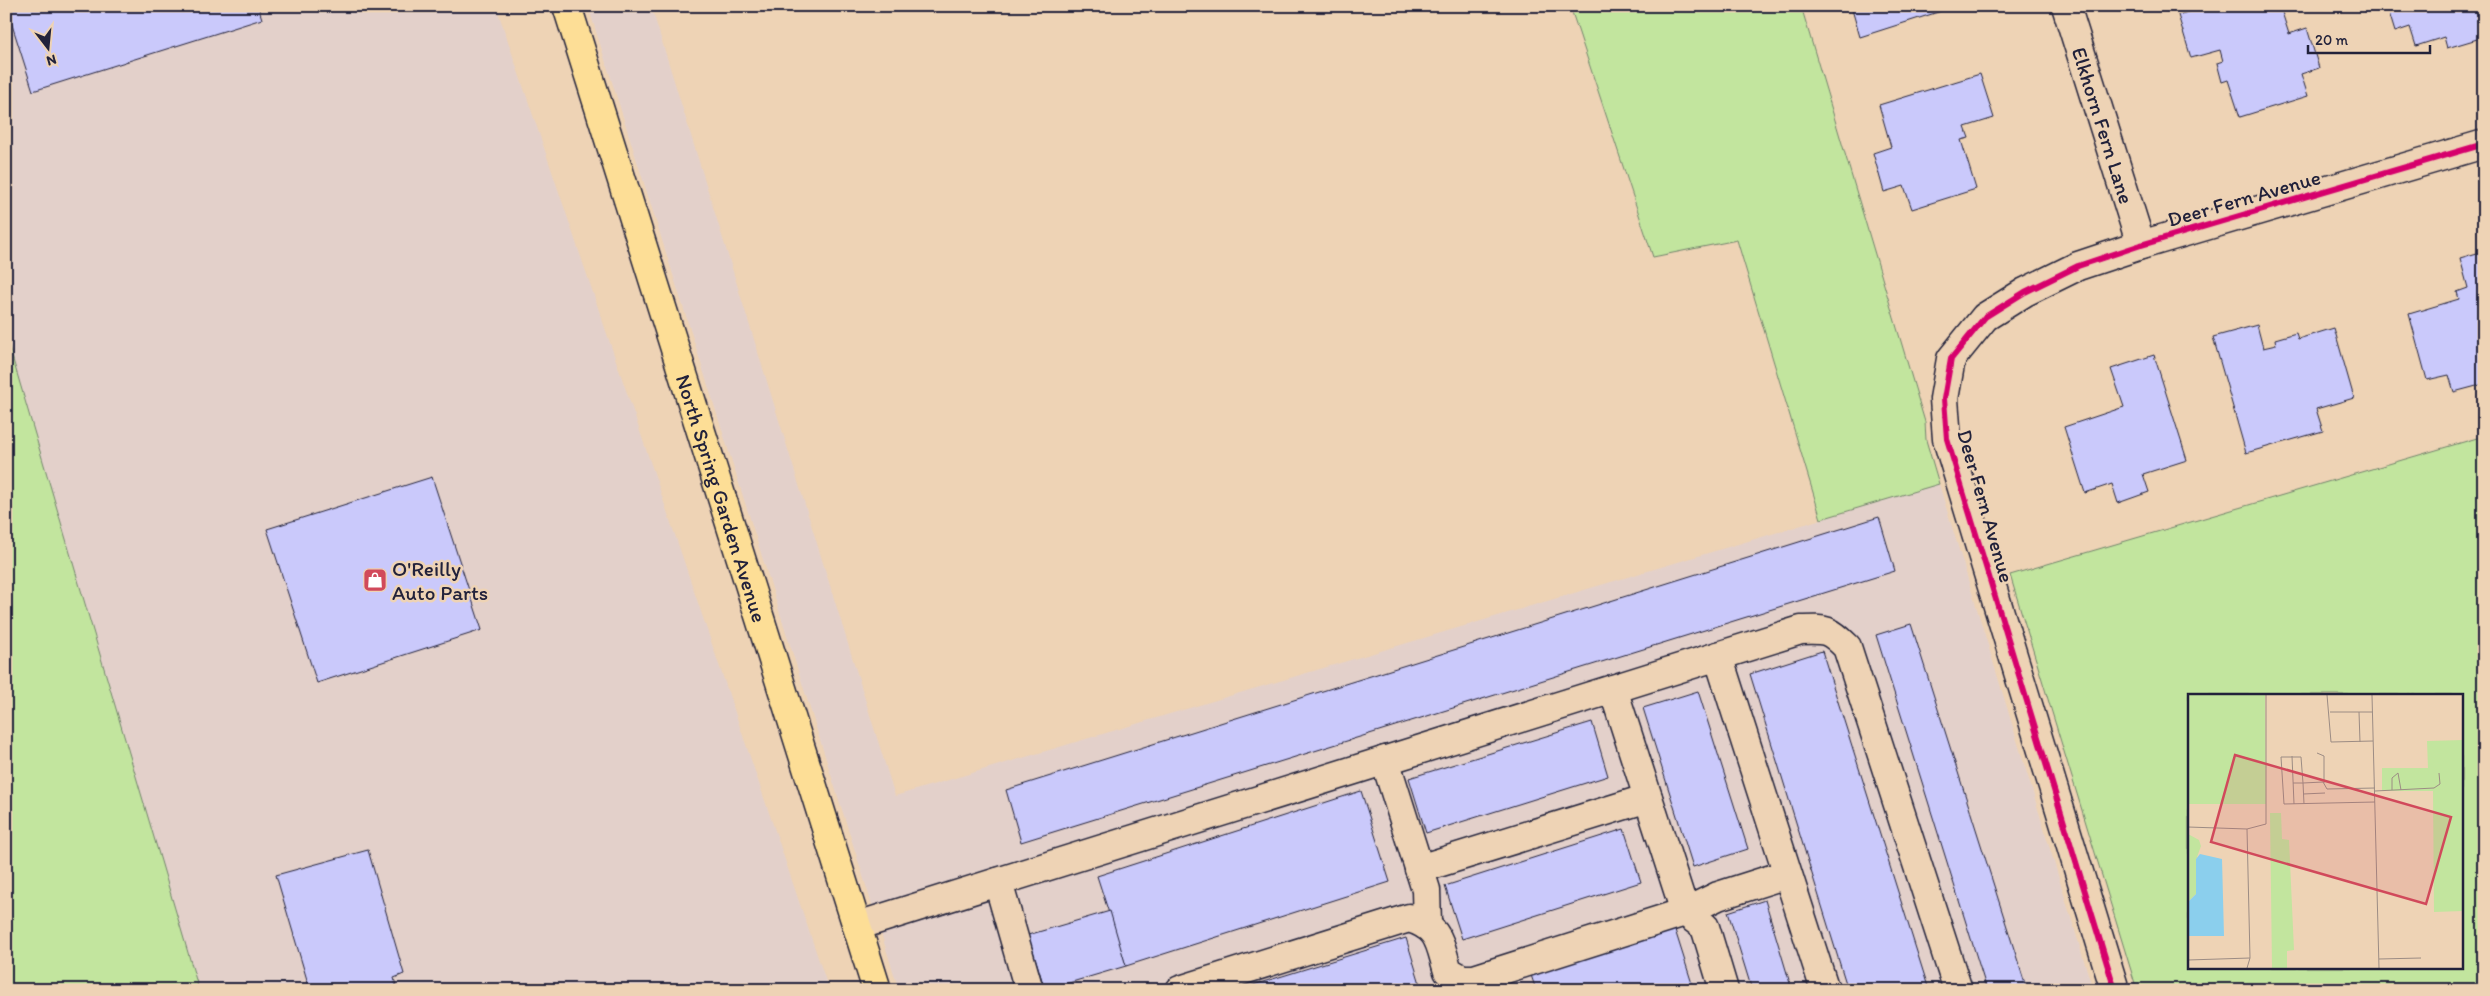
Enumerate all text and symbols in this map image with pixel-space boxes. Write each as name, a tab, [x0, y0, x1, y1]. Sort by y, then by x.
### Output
north arrow	[22, 22, 72, 72]
scale bar	[2308, 22, 2430, 54]
text: 20 m	[2315, 31, 2349, 49]
street label: Elkhorn Fern Lane	[2067, 44, 2140, 207]
text: N	[45, 51, 58, 69]
street label: Deer Fern Avenue	[2165, 164, 2323, 232]
street label: North Spring Garden Avenue	[671, 371, 773, 625]
street label: Deer Fern Avenue	[1952, 427, 2020, 585]
place label: O'Reilly Auto Parts	[392, 556, 488, 605]
shop icon: O'Reilly Auto Parts	[362, 567, 388, 593]
inset map	[2188, 694, 2462, 968]

